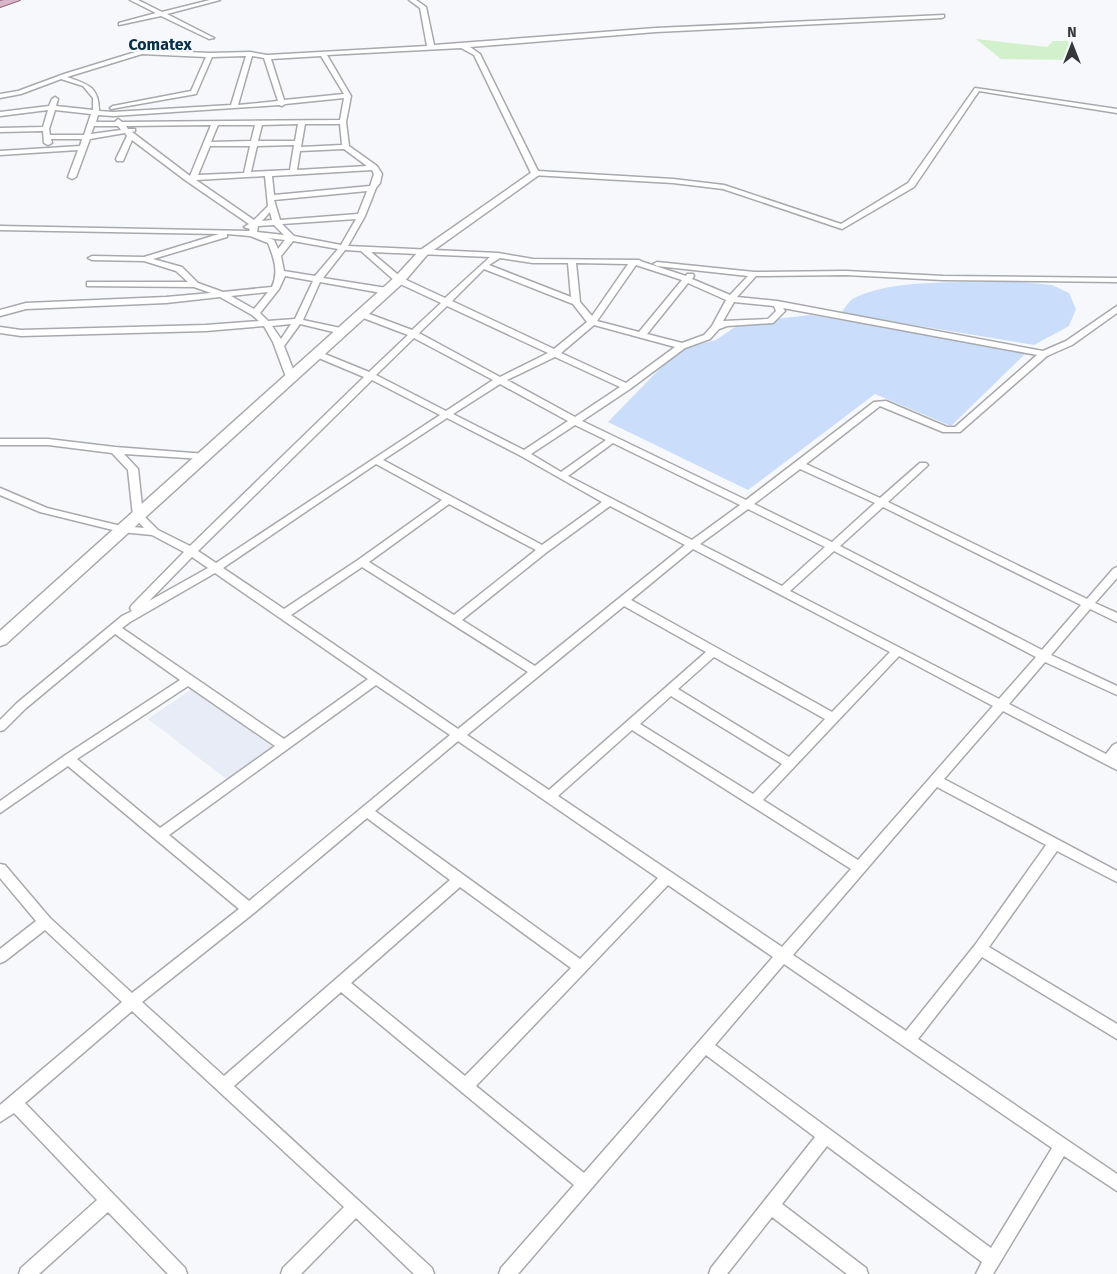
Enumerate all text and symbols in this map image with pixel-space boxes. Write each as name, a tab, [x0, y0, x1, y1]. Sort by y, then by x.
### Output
north arrow	[1047, 20, 1097, 70]
text: N	[1067, 24, 1077, 41]
district label: Comatex	[128, 35, 192, 54]

